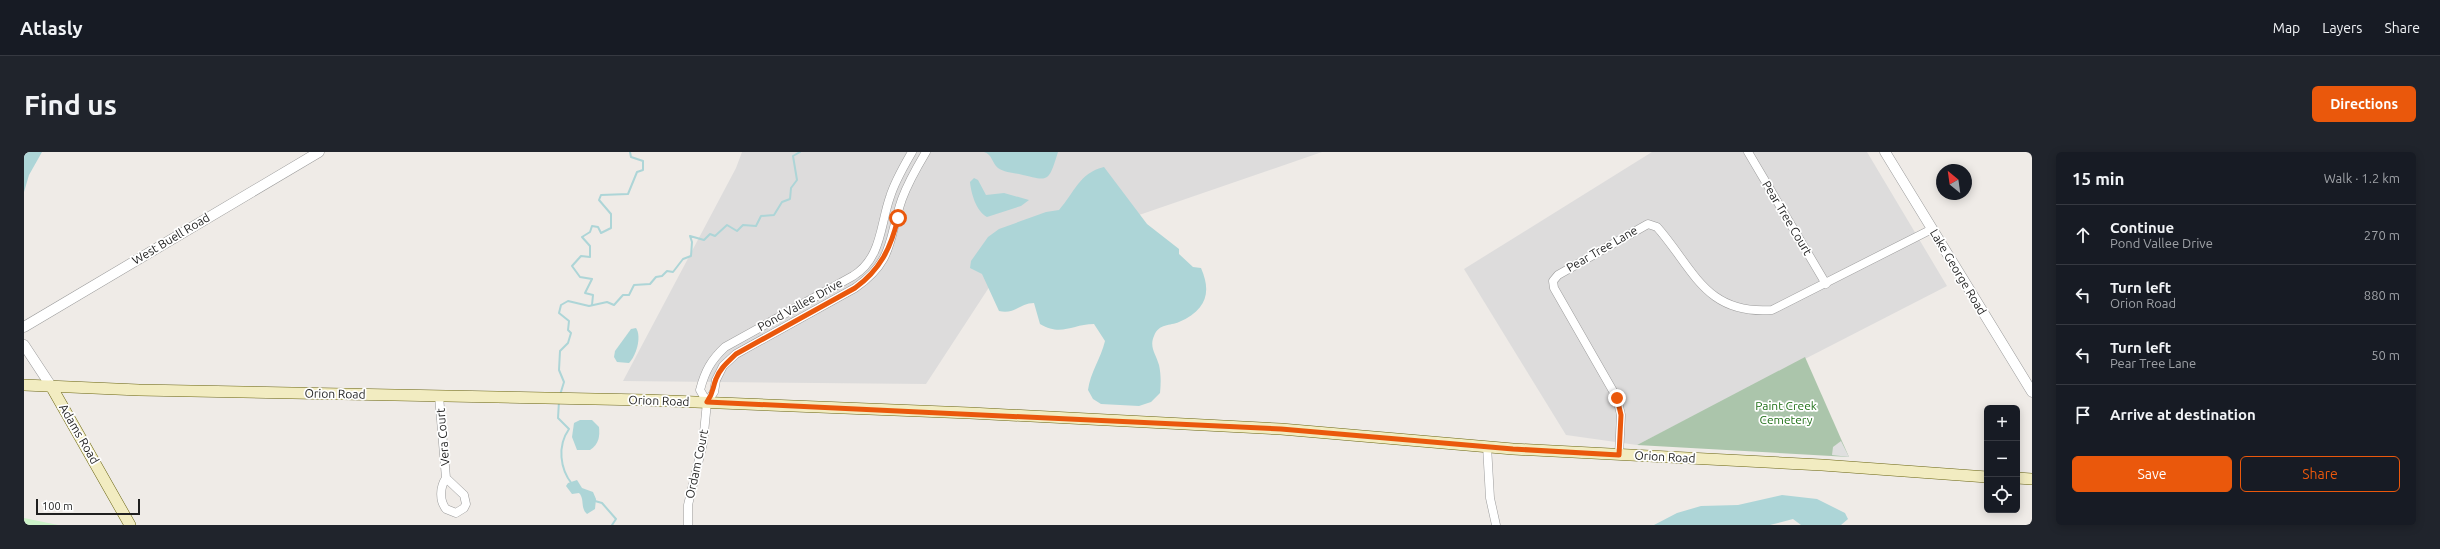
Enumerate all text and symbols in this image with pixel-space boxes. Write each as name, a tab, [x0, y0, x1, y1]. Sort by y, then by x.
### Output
text: Atlasly	[20, 17, 83, 39]
text: Map	[2273, 20, 2300, 36]
text: Layers	[2322, 20, 2362, 36]
text: Share	[2384, 20, 2420, 36]
button: Directions	[2312, 86, 2416, 122]
text: Find us	[24, 89, 117, 120]
north arrow	[1936, 164, 1972, 200]
text: 15 min	[2072, 169, 2125, 188]
text: Walk · 1.2 km	[2324, 171, 2400, 185]
street label: Pear Tree Court	[1760, 178, 1815, 257]
route start	[889, 209, 907, 227]
street label: West Buell Road	[130, 210, 212, 267]
text: Continue	[2110, 219, 2174, 236]
street label: Pear Tree Lane	[1564, 223, 1639, 274]
icon: ahead	[2072, 224, 2094, 246]
street label: Lake George Road	[1928, 227, 1989, 317]
text: 270 m	[2364, 228, 2400, 242]
text: Pond Vallee Drive	[2110, 236, 2213, 250]
street label: Pond Vallee Drive	[755, 276, 844, 333]
text: Turn left	[2110, 279, 2171, 296]
icon: left	[2072, 284, 2094, 306]
text: 880 m	[2364, 288, 2400, 302]
text: Orion Road	[2110, 296, 2176, 310]
text: Turn left	[2110, 339, 2171, 356]
icon: left	[2072, 344, 2094, 366]
text: 50 m	[2371, 348, 2400, 362]
text: Pear Tree Lane	[2110, 356, 2196, 370]
street label: Orion Road	[304, 386, 366, 401]
route end	[1608, 389, 1626, 407]
street label: Orion Road	[628, 393, 690, 408]
park label: Paint Creek Cemetery	[1755, 399, 1817, 426]
street label: Adams Road	[57, 402, 102, 466]
icon: arrive	[2072, 404, 2094, 426]
map controls	[1984, 405, 2020, 513]
button: +	[1984, 405, 2020, 441]
text: Arrive at destination	[2110, 406, 2256, 423]
street label: Vera Court	[433, 407, 451, 466]
street label: Ordam Court	[683, 428, 710, 500]
button: −	[1984, 441, 2020, 477]
street label: Orion Road	[1634, 448, 1696, 465]
button: Save	[2072, 456, 2232, 492]
button: Share	[2240, 456, 2400, 492]
button: locate	[1984, 477, 2020, 513]
scale bar	[36, 497, 140, 516]
text: 100 m	[42, 500, 73, 512]

